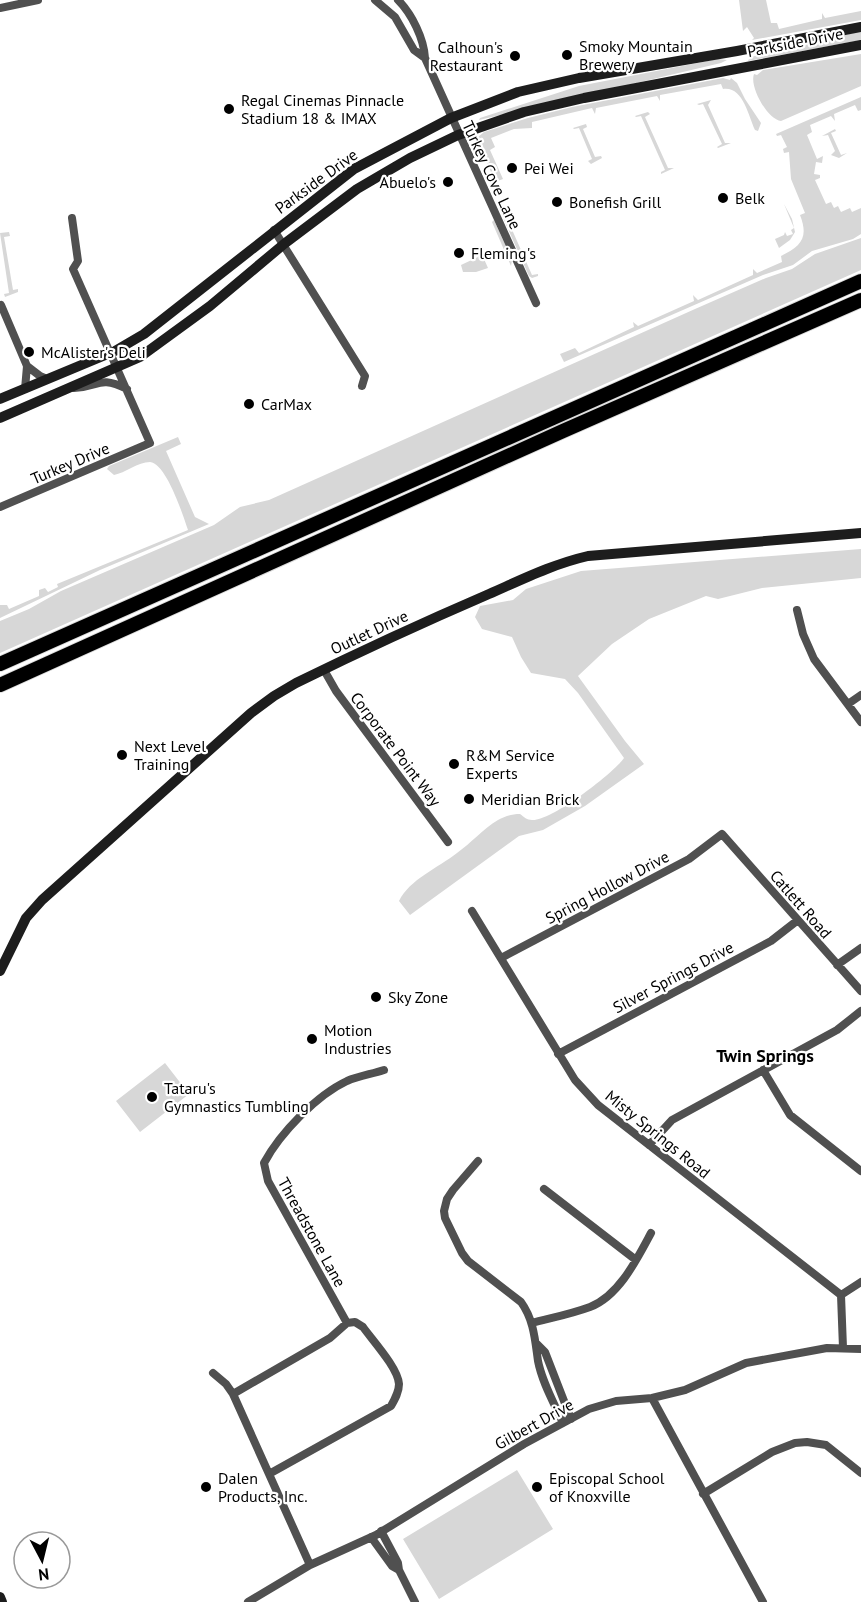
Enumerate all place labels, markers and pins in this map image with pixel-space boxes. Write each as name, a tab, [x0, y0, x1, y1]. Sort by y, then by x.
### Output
place label: Smoky Mountain Brewery	[579, 36, 693, 74]
place label: Calhoun's Restaurant	[430, 37, 504, 75]
marker: Smoky Mountain Brewery	[560, 48, 574, 62]
marker: Calhoun's Restaurant	[508, 49, 522, 63]
place label: Regal Cinemas Pinnacle Stadium 18 & IMAX	[241, 90, 404, 128]
marker: Regal Cinemas Pinnacle Stadium 18 & IMAX	[222, 102, 236, 116]
place label: Pei Wei	[524, 158, 574, 178]
marker: Pei Wei	[505, 161, 519, 175]
place label: Abuelo's	[380, 172, 436, 192]
marker: Abuelo's	[441, 175, 455, 189]
place label: Belk	[735, 188, 765, 208]
marker: Belk	[716, 191, 730, 205]
place label: Bonefish Grill	[569, 192, 661, 212]
marker: Bonefish Grill	[550, 195, 564, 209]
place label: Fleming's	[471, 243, 536, 263]
marker: Fleming's	[452, 246, 466, 260]
place label: McAlister's Deli	[41, 342, 146, 362]
marker: McAlister's Deli	[22, 345, 36, 359]
place label: CarMax	[261, 394, 312, 414]
marker: CarMax	[242, 397, 256, 411]
place label: Next Level Training	[134, 736, 206, 774]
place label: R&M Service Experts	[466, 745, 555, 783]
marker: Next Level Training	[115, 748, 129, 762]
marker: R&M Service Experts	[447, 757, 461, 771]
place label: Meridian Brick	[481, 789, 580, 809]
marker: Meridian Brick	[462, 792, 476, 806]
place label: Sky Zone	[388, 987, 448, 1007]
marker: Sky Zone	[369, 990, 383, 1004]
place label: Motion Industries	[324, 1020, 392, 1058]
marker: Motion Industries	[305, 1032, 319, 1046]
place label: Tataru's Gymnastics Tumbling	[164, 1078, 309, 1116]
marker: Tataru's Gymnastics Tumbling	[145, 1090, 159, 1104]
place label: Dalen Products, Inc.	[218, 1468, 308, 1506]
place label: Episcopal School of Knoxville	[549, 1468, 665, 1506]
marker: Dalen Products, Inc.	[199, 1480, 213, 1494]
marker: Episcopal School of Knoxville	[530, 1480, 544, 1494]

